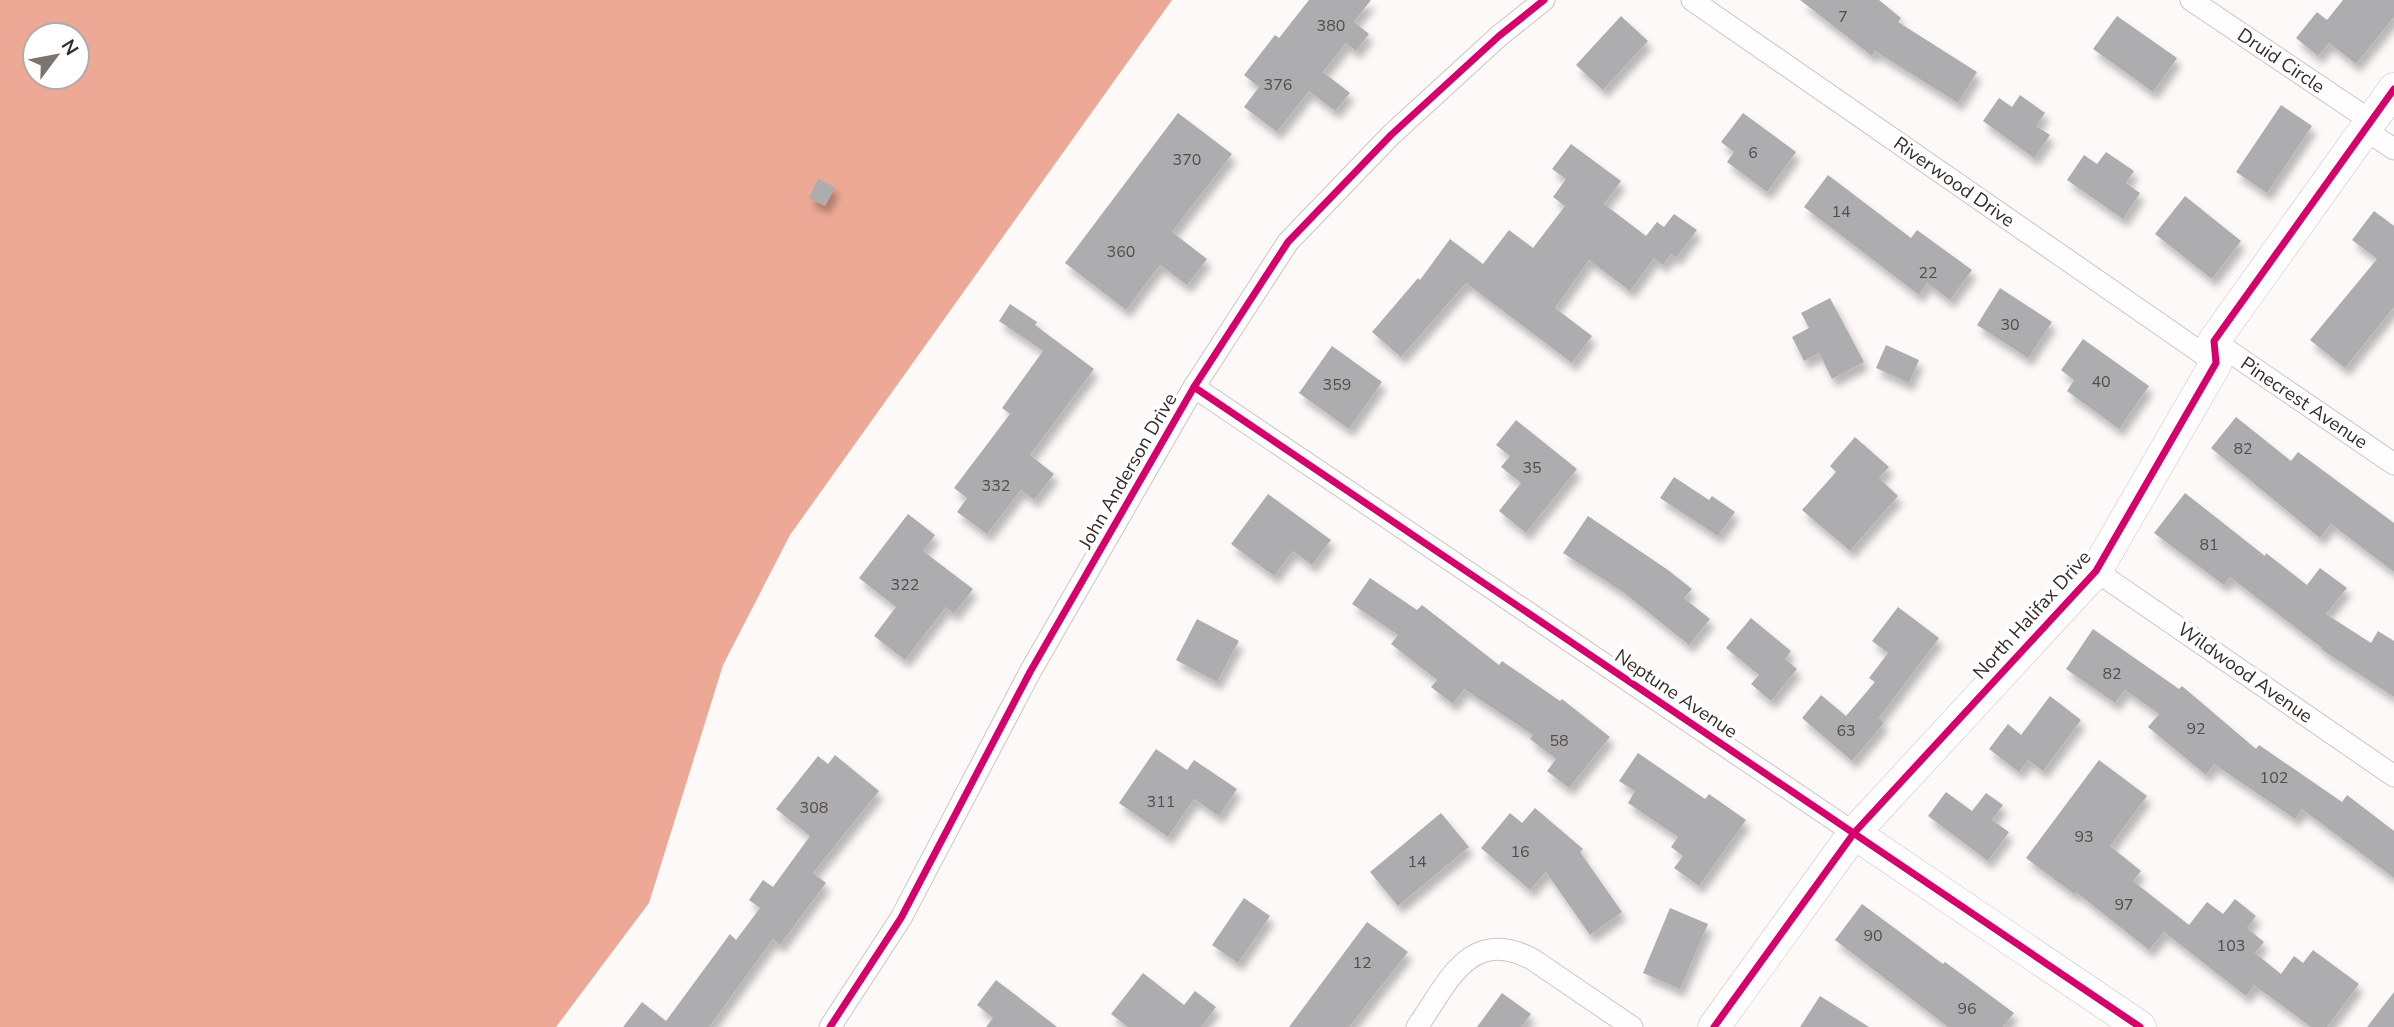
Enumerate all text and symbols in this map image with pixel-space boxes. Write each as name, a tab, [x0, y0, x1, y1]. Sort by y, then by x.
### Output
house number: 7	[1838, 6, 1848, 28]
house number: 380	[1317, 15, 1345, 37]
north arrow	[21, 21, 91, 91]
street label: Druid Circle	[2232, 22, 2330, 100]
text: N	[55, 35, 84, 60]
house number: 376	[1264, 74, 1292, 96]
street label: Riverwood Drive	[1888, 131, 2020, 233]
house number: 6	[1748, 142, 1758, 164]
house number: 370	[1173, 149, 1201, 171]
house number: 14	[1831, 201, 1851, 223]
house number: 360	[1107, 241, 1135, 263]
house number: 22	[1918, 262, 1938, 284]
house number: 30	[2000, 314, 2020, 336]
street label: Pinecrest Avenue	[2235, 351, 2373, 455]
house number: 40	[2091, 371, 2111, 393]
house number: 359	[1323, 374, 1351, 396]
street label: John Anderson Drive	[1072, 388, 1183, 555]
house number: 82	[2233, 438, 2253, 460]
house number: 35	[1522, 457, 1542, 479]
house number: 332	[982, 475, 1010, 497]
house number: 81	[2199, 534, 2219, 556]
street label: North Halifax Drive	[1967, 545, 2097, 685]
house number: 322	[891, 574, 919, 596]
street label: Wildwood Avenue	[2172, 617, 2318, 729]
street label: Neptune Avenue	[1609, 643, 1743, 745]
house number: 82	[2102, 663, 2122, 685]
house number: 92	[2186, 718, 2206, 740]
house number: 63	[1836, 720, 1856, 742]
house number: 58	[1549, 730, 1569, 752]
house number: 102	[2260, 767, 2288, 789]
house number: 311	[1147, 791, 1175, 813]
house number: 308	[800, 797, 828, 819]
house number: 93	[2074, 826, 2094, 848]
house number: 16	[1510, 841, 1530, 863]
house number: 14	[1407, 851, 1427, 873]
house number: 97	[2114, 894, 2134, 916]
house number: 90	[1863, 925, 1883, 947]
house number: 103	[2217, 935, 2245, 957]
house number: 12	[1352, 952, 1372, 974]
house number: 96	[1957, 998, 1977, 1020]

